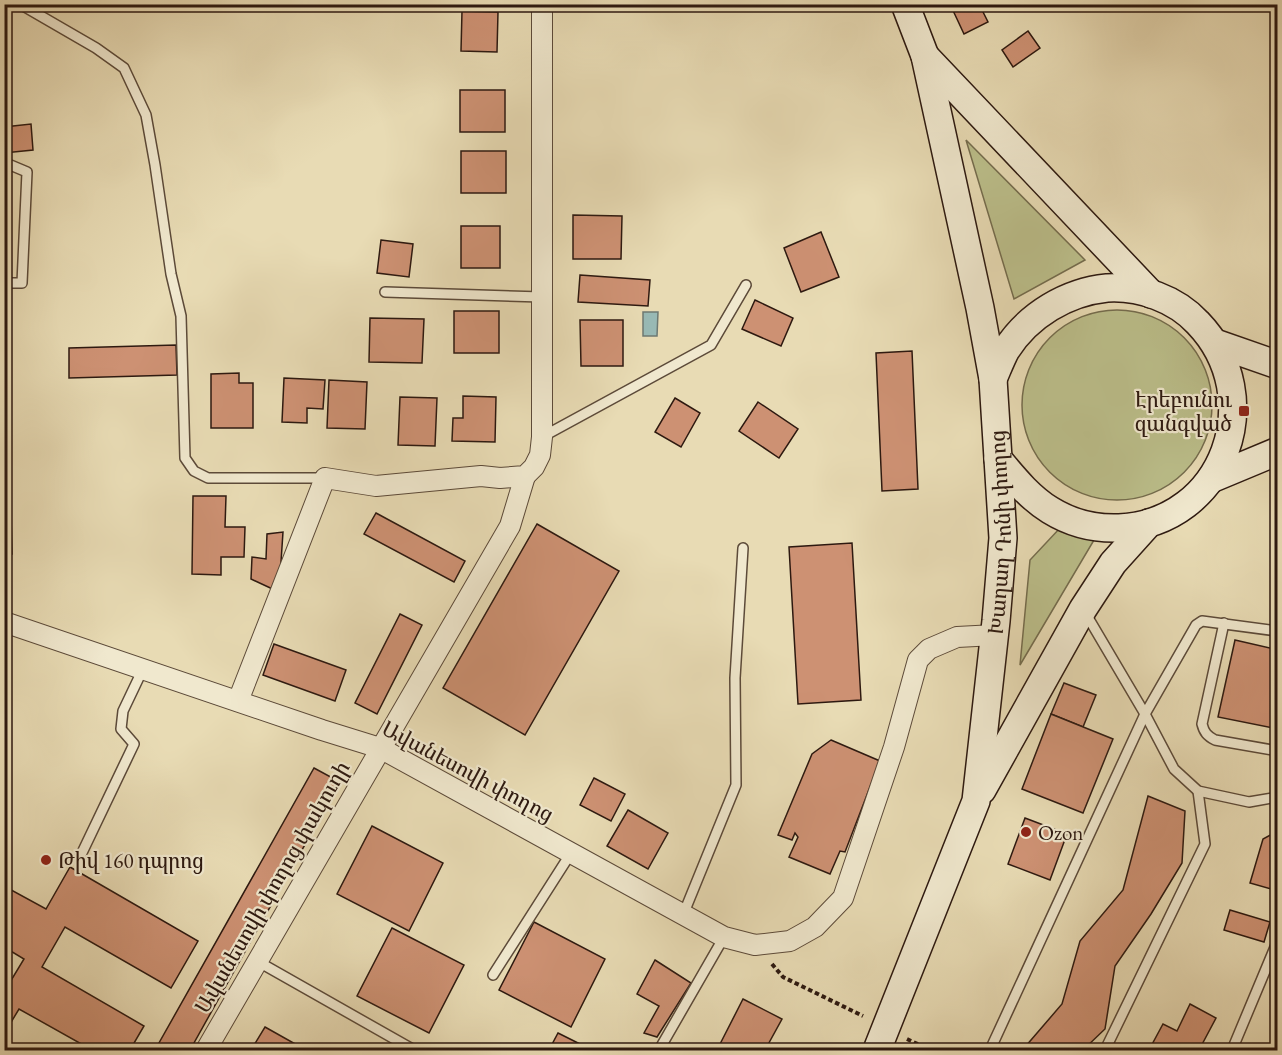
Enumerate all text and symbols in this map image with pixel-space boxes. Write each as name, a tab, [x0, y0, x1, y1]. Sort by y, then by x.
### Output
place label: Էրեբունու զանգված	[1134, 386, 1232, 437]
marker: Էրեբունու զանգված	[1237, 404, 1251, 418]
street label: Խաղաղ Դոնի փողոց	[981, 429, 1017, 636]
street label: Ավանեսովի փողոց	[378, 714, 558, 828]
street label: Ավանեսովի փողոց փակուղի	[189, 756, 355, 1018]
place label: Ozon	[1038, 819, 1083, 846]
marker: Ozon	[1019, 825, 1033, 839]
place label: Թիվ 160 դպրոց	[58, 847, 204, 874]
marker: Թիվ 160 դպրոց	[39, 853, 53, 867]

